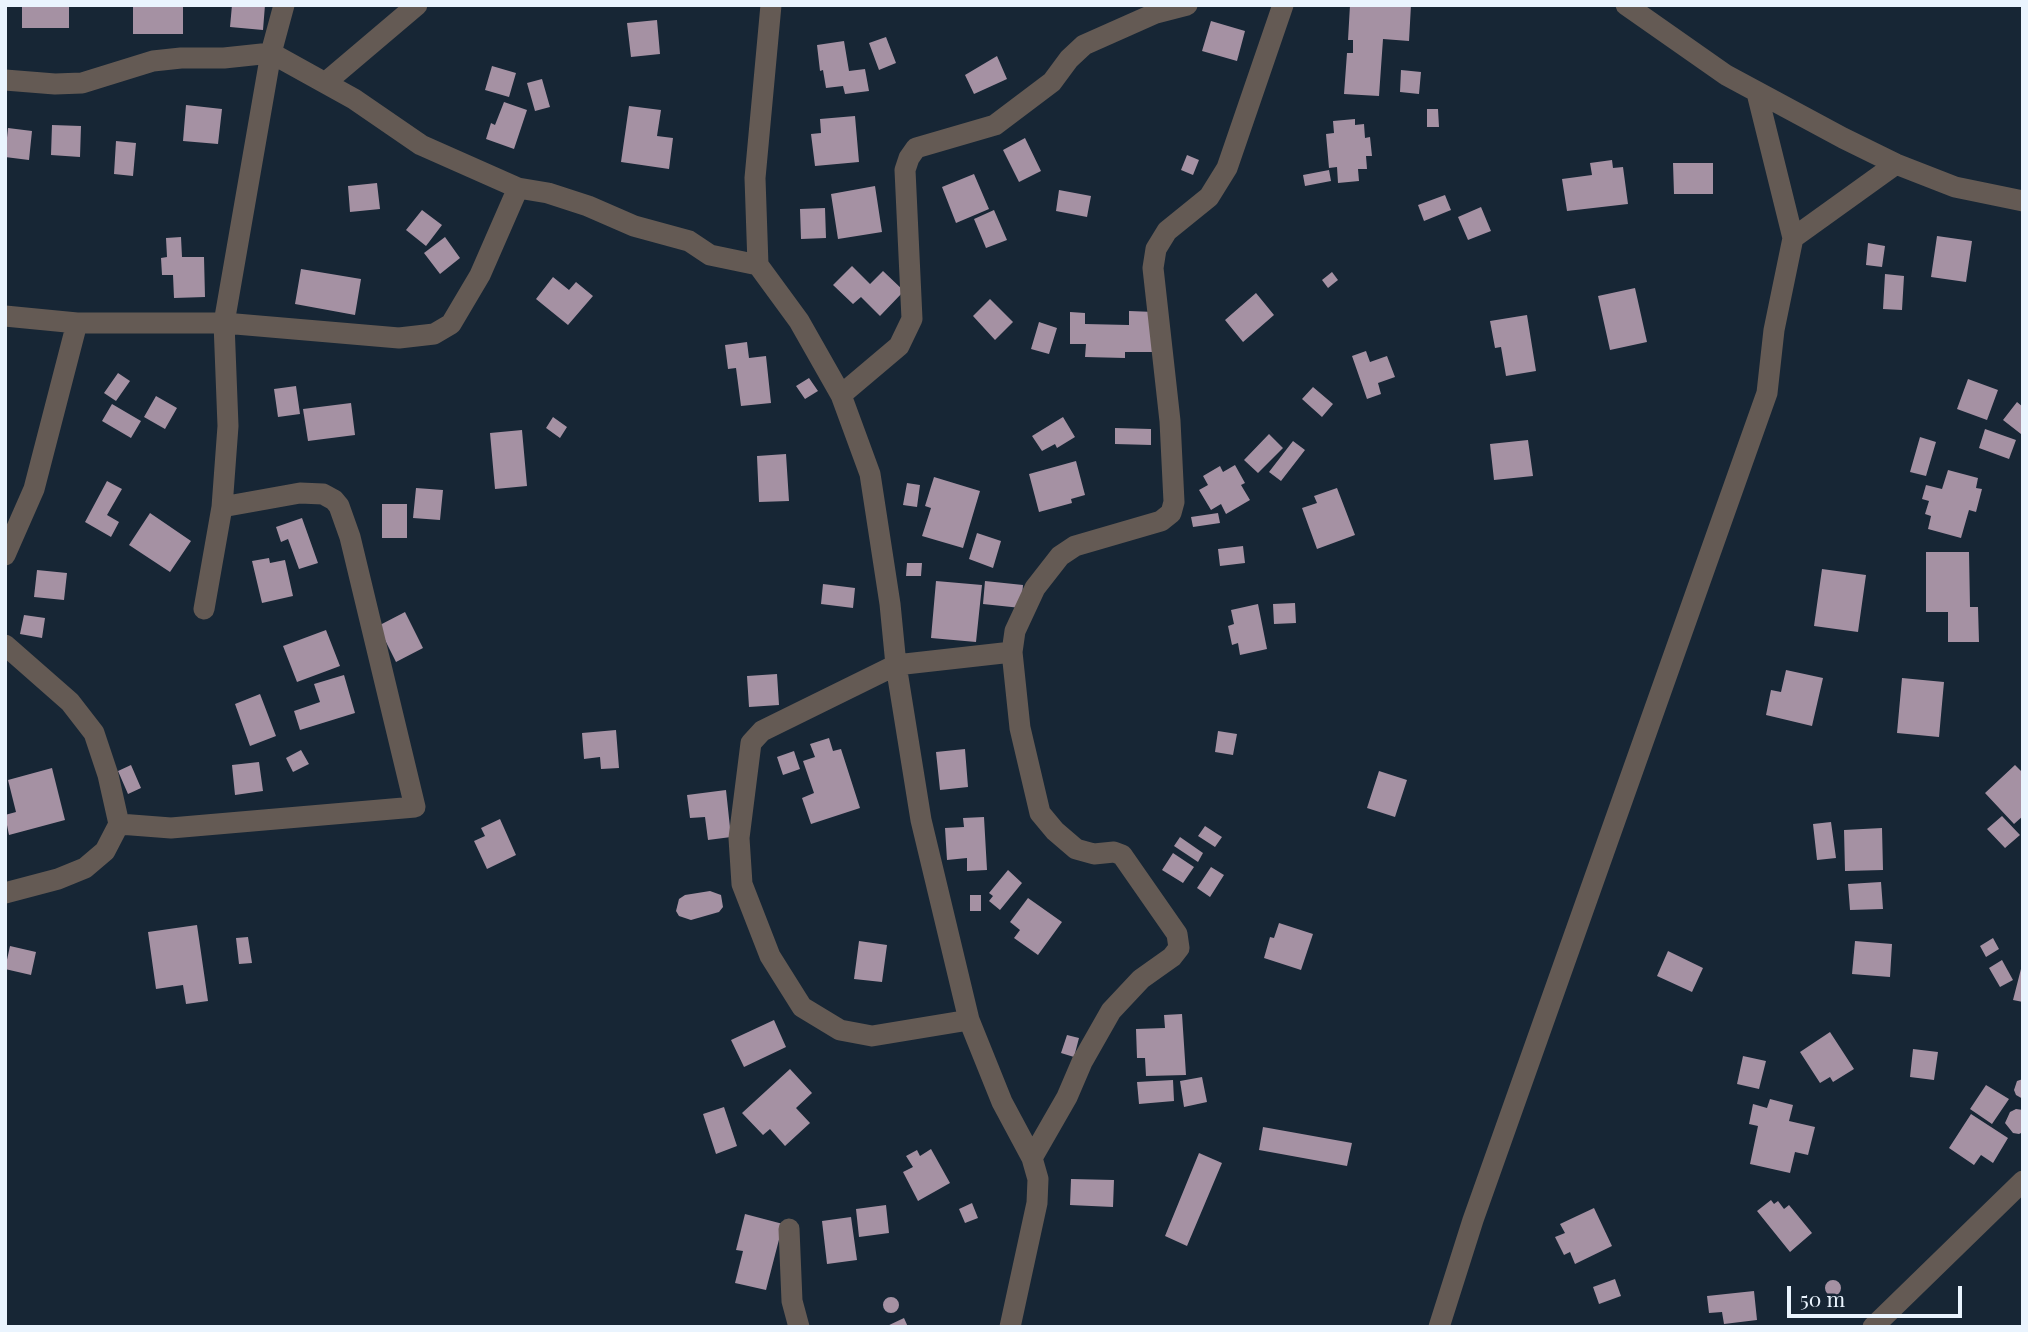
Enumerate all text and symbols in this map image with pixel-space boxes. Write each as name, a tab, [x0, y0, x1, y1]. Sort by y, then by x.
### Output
scale bar	[1790, 1272, 1965, 1316]
text: 50 m	[1800, 1284, 1845, 1312]

